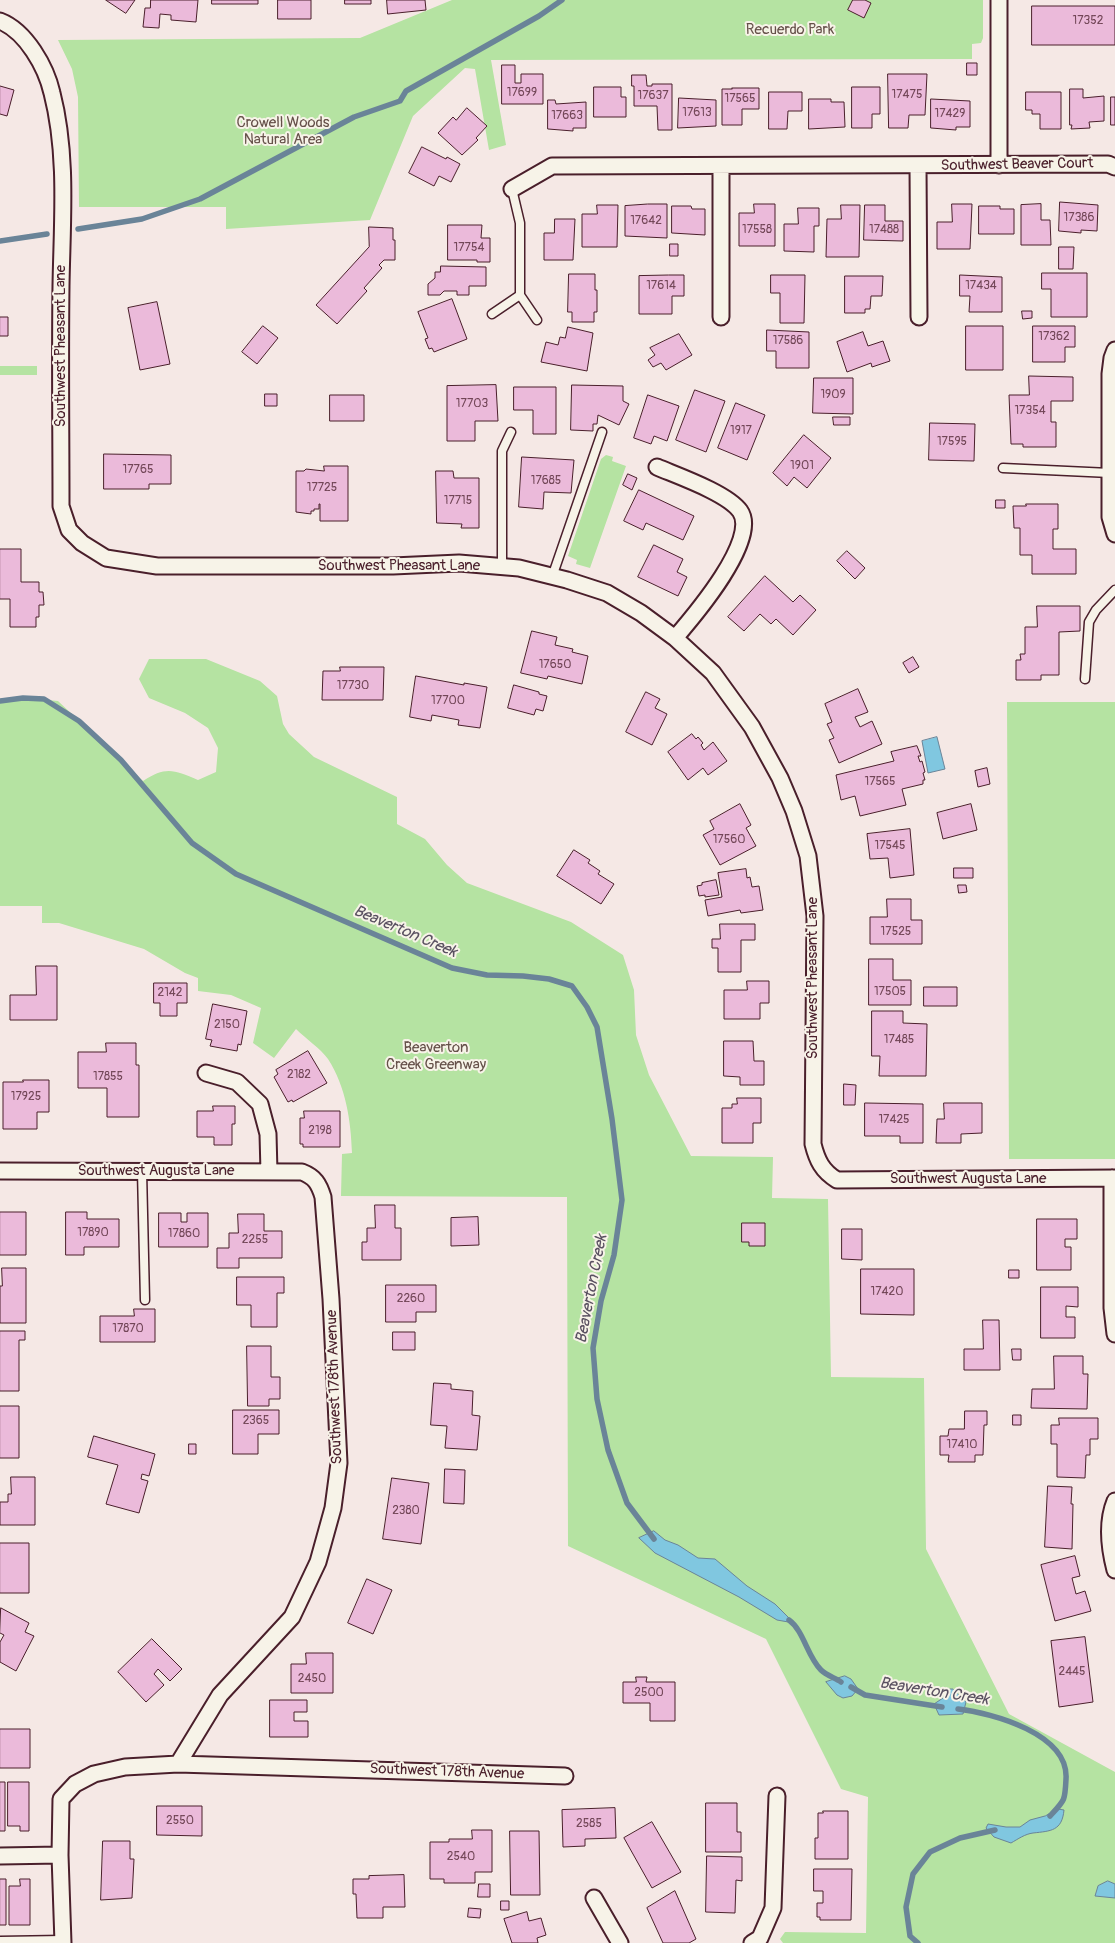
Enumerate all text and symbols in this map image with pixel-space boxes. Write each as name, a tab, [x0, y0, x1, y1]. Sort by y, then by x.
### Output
house number: 17352	[1073, 14, 1103, 28]
park label: Recuerdo Park	[746, 21, 834, 39]
house number: 17699	[507, 86, 537, 100]
house number: 17475	[892, 88, 922, 102]
house number: 17637	[637, 89, 669, 103]
house number: 17565	[724, 92, 756, 106]
house number: 17613	[682, 106, 712, 120]
house number: 17429	[935, 107, 965, 121]
house number: 17663	[551, 109, 583, 123]
park label: Crowell Woods Natural Area	[236, 114, 330, 149]
street label: Southwest Beaver Court	[940, 155, 1094, 175]
house number: 17386	[1064, 211, 1094, 225]
house number: 17642	[630, 214, 662, 228]
house number: 17558	[742, 223, 772, 237]
house number: 17488	[869, 223, 899, 237]
house number: 17754	[454, 241, 484, 255]
street label: Southwest Pheasant Lane	[52, 265, 70, 427]
house number: 17614	[646, 279, 676, 293]
house number: 17434	[965, 279, 997, 293]
house number: 17362	[1038, 330, 1070, 344]
house number: 17586	[773, 334, 803, 348]
house number: 1909	[820, 388, 846, 402]
house number: 17703	[456, 397, 488, 411]
house number: 17354	[1014, 404, 1046, 418]
house number: 1917	[730, 424, 752, 438]
house number: 17595	[937, 435, 967, 449]
house number: 1901	[790, 459, 814, 473]
house number: 17765	[123, 463, 153, 477]
house number: 17685	[531, 474, 561, 488]
house number: 17725	[307, 481, 337, 495]
house number: 17715	[444, 494, 472, 508]
street label: Southwest Pheasant Lane	[318, 557, 480, 575]
house number: 17650	[539, 658, 571, 672]
house number: 17730	[337, 679, 369, 693]
house number: 17700	[431, 694, 465, 708]
house number: 17565	[864, 775, 896, 789]
house number: 17560	[713, 833, 745, 847]
house number: 17545	[874, 839, 906, 853]
street label: Southwest Pheasant Lane	[804, 897, 822, 1059]
water label: Beaverton Creek	[350, 902, 460, 962]
house number: 17525	[881, 925, 911, 939]
house number: 17505	[874, 985, 906, 999]
house number: 2142	[157, 986, 183, 1000]
house number: 2150	[214, 1018, 240, 1032]
house number: 17485	[884, 1033, 914, 1047]
park label: Beaverton Creek Greenway	[386, 1039, 486, 1074]
house number: 2182	[287, 1068, 311, 1082]
house number: 17855	[93, 1070, 123, 1084]
house number: 17925	[11, 1090, 41, 1104]
house number: 17425	[878, 1113, 910, 1127]
house number: 2198	[308, 1124, 332, 1138]
street label: Southwest Augusta Lane	[78, 1162, 234, 1180]
street label: Southwest Augusta Lane	[890, 1170, 1046, 1188]
house number: 17890	[77, 1226, 109, 1240]
house number: 17860	[168, 1227, 200, 1241]
house number: 2255	[242, 1233, 268, 1247]
water label: Beaverton Creek	[572, 1233, 612, 1345]
house number: 17420	[871, 1285, 903, 1299]
house number: 2260	[397, 1292, 425, 1306]
street label: Southwest 178th Avenue	[323, 1309, 347, 1465]
house number: 17870	[112, 1322, 144, 1336]
house number: 2365	[243, 1414, 269, 1428]
house number: 17410	[947, 1438, 977, 1452]
house number: 2380	[392, 1504, 420, 1518]
house number: 2445	[1058, 1665, 1086, 1679]
house number: 2450	[298, 1672, 326, 1686]
water label: Beaverton Creek	[878, 1674, 990, 1710]
house number: 2500	[634, 1686, 664, 1700]
street label: Southwest 178th Avenue	[369, 1760, 525, 1784]
house number: 2550	[166, 1814, 194, 1828]
house number: 2585	[576, 1817, 602, 1831]
house number: 2540	[447, 1850, 475, 1864]

